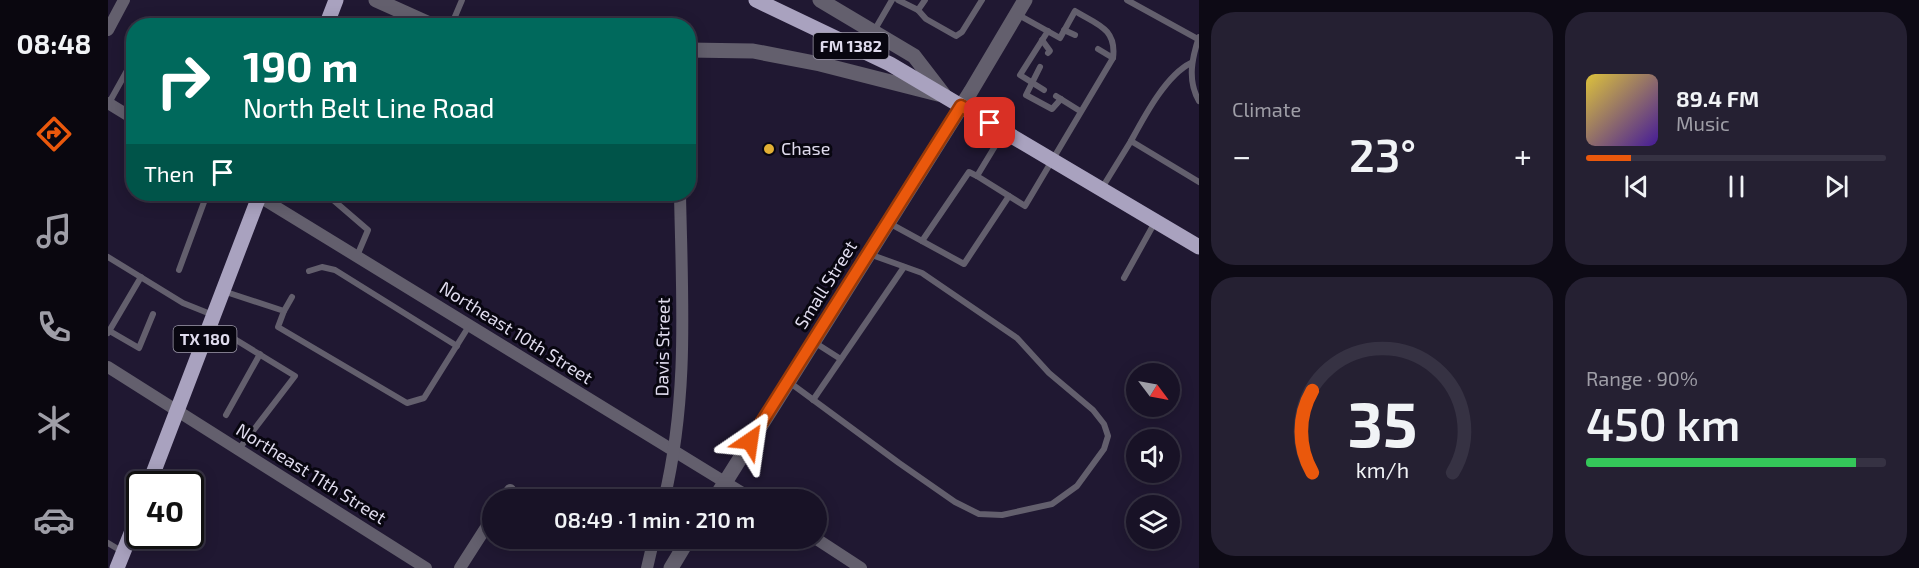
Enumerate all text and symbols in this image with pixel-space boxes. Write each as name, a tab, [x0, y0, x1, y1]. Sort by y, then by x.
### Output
text: 08:48	[17, 27, 91, 59]
road number: FM 1382	[814, 33, 888, 59]
text: 190 m	[243, 40, 359, 90]
icon: right	[144, 42, 222, 120]
text: 89.4 FM	[1676, 85, 1759, 111]
text: North Belt Line Road	[243, 91, 495, 123]
pin	[964, 97, 1015, 148]
text: Climate	[1232, 97, 1301, 121]
icon: arrive	[973, 106, 1006, 139]
text: Music	[1676, 111, 1730, 135]
icon: directions	[33, 113, 75, 155]
text: 23°	[1349, 127, 1416, 181]
text: −	[1232, 135, 1251, 175]
text: +	[1514, 135, 1532, 175]
place label: Chase	[781, 137, 830, 159]
marker: Chase	[762, 142, 776, 156]
icon: arrive	[206, 156, 239, 189]
text: Then	[144, 160, 194, 186]
icon: previous	[1620, 170, 1653, 203]
icon: pause	[1720, 170, 1753, 203]
icon: next	[1820, 170, 1853, 203]
icon: music	[33, 210, 75, 252]
street label: Small Street	[789, 236, 861, 333]
street label: Northeast 10th Street	[436, 276, 597, 388]
street label: Davis Street	[650, 297, 674, 397]
icon: phone	[33, 306, 75, 348]
road number: TX 180	[174, 326, 236, 352]
north arrow	[1126, 363, 1180, 417]
map controls	[1126, 363, 1180, 549]
text: Range · 90%	[1586, 366, 1698, 390]
text: 35	[1347, 385, 1417, 460]
text: 450 km	[1586, 396, 1740, 450]
icon: climate	[33, 402, 75, 444]
position arrow	[718, 409, 782, 473]
street label: Northeast 11th Street	[232, 418, 391, 528]
button: sound	[1126, 429, 1180, 483]
text: km/h	[1355, 458, 1409, 483]
speed limit sign: 40	[126, 471, 204, 549]
button: layers	[1126, 495, 1180, 549]
icon: car	[33, 499, 75, 541]
text: 08:49 · 1 min · 210 m	[554, 506, 755, 532]

